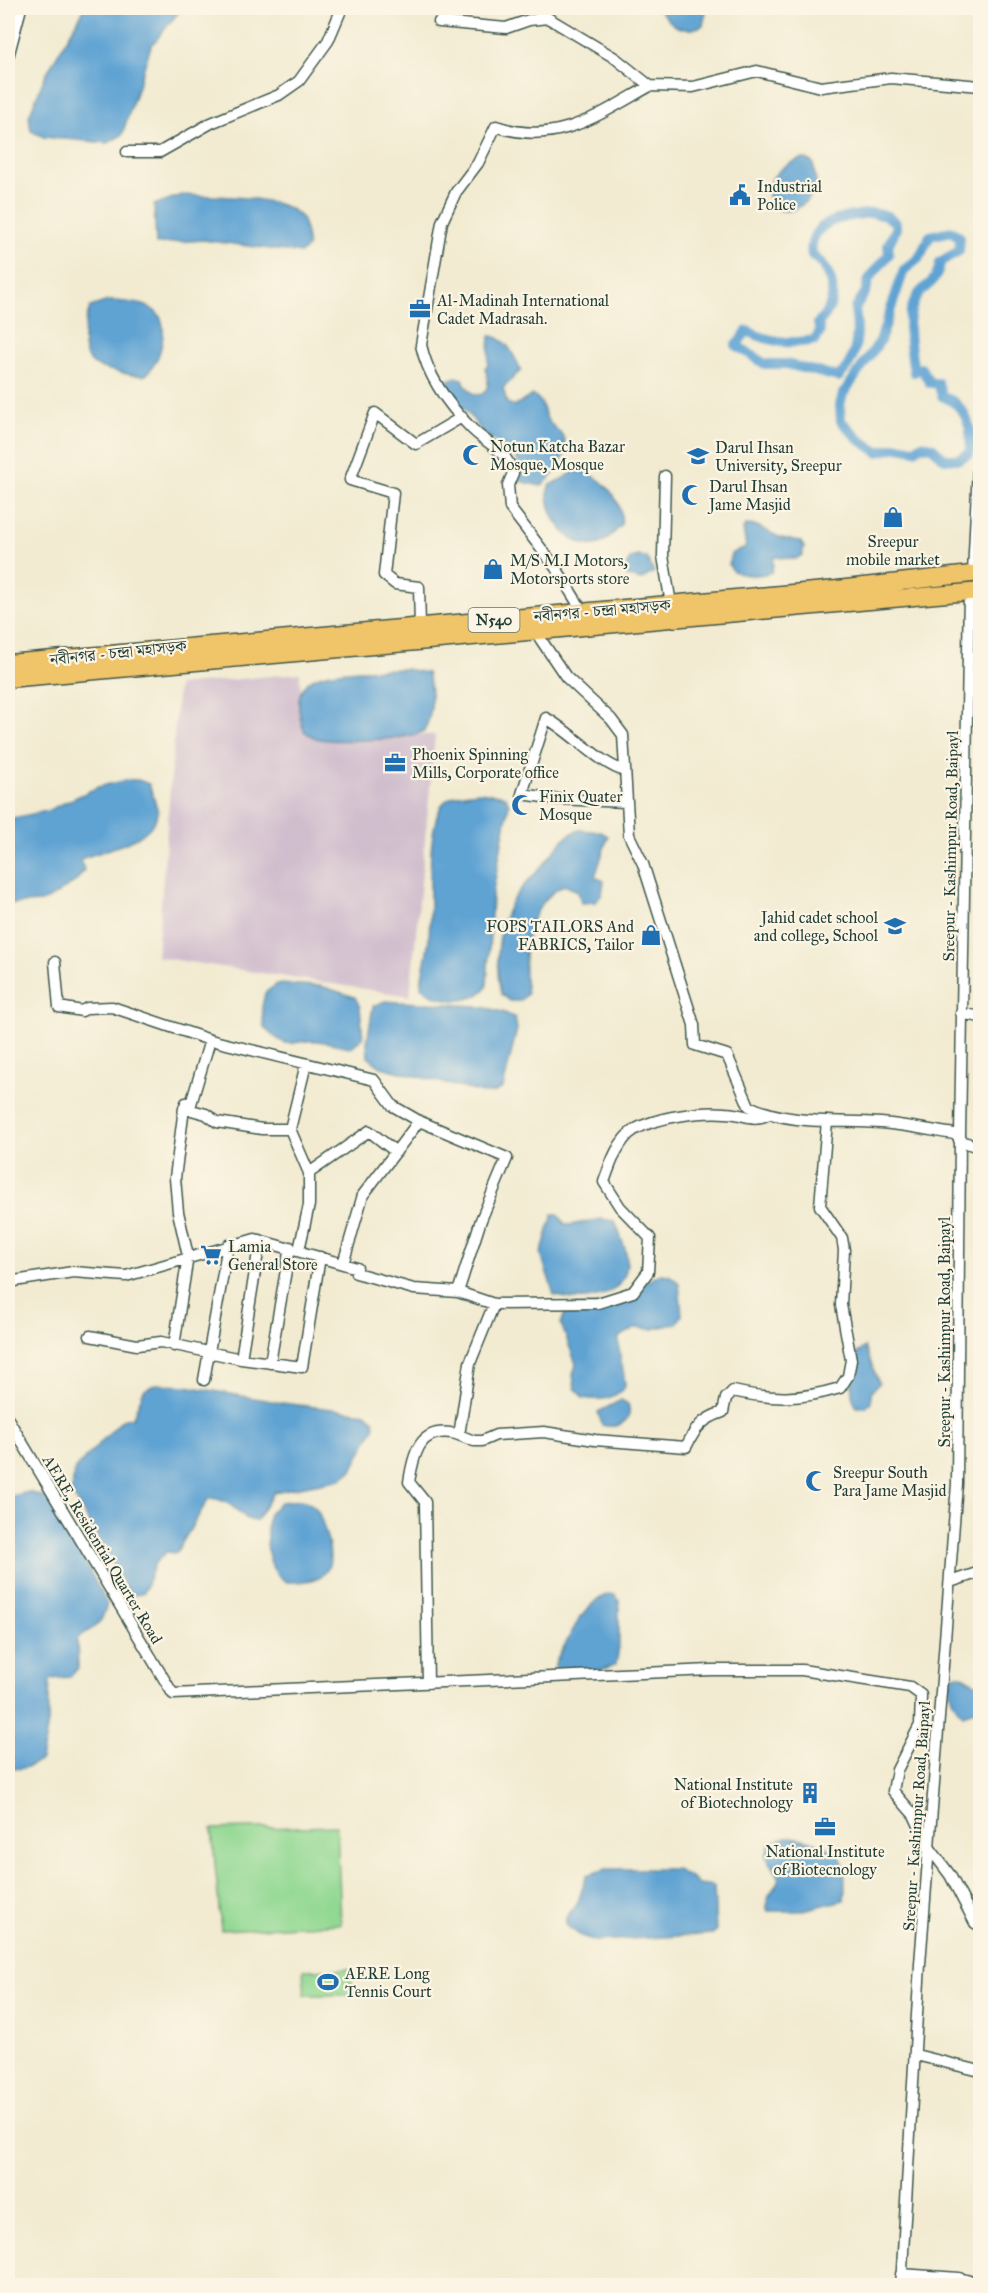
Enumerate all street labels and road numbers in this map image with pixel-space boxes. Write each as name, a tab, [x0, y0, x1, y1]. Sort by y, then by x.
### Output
street label: নবীনগর - চন্দ্রা মহাসড়ক	[532, 595, 672, 626]
road number: N540	[468, 608, 520, 632]
street label: নবীনগর - চন্দ্রা মহাসড়ক	[48, 636, 188, 669]
street label: Sreepur - Kashimpur Road, Baipayl	[939, 730, 962, 962]
street label: Sreepur - Kashimpur Road, Baipayl	[935, 1216, 954, 1447]
street label: AERE, Residential Quarter Road	[38, 1451, 167, 1647]
street label: Sreepur - Kashimpur Road, Baipayl	[899, 1700, 934, 1932]

